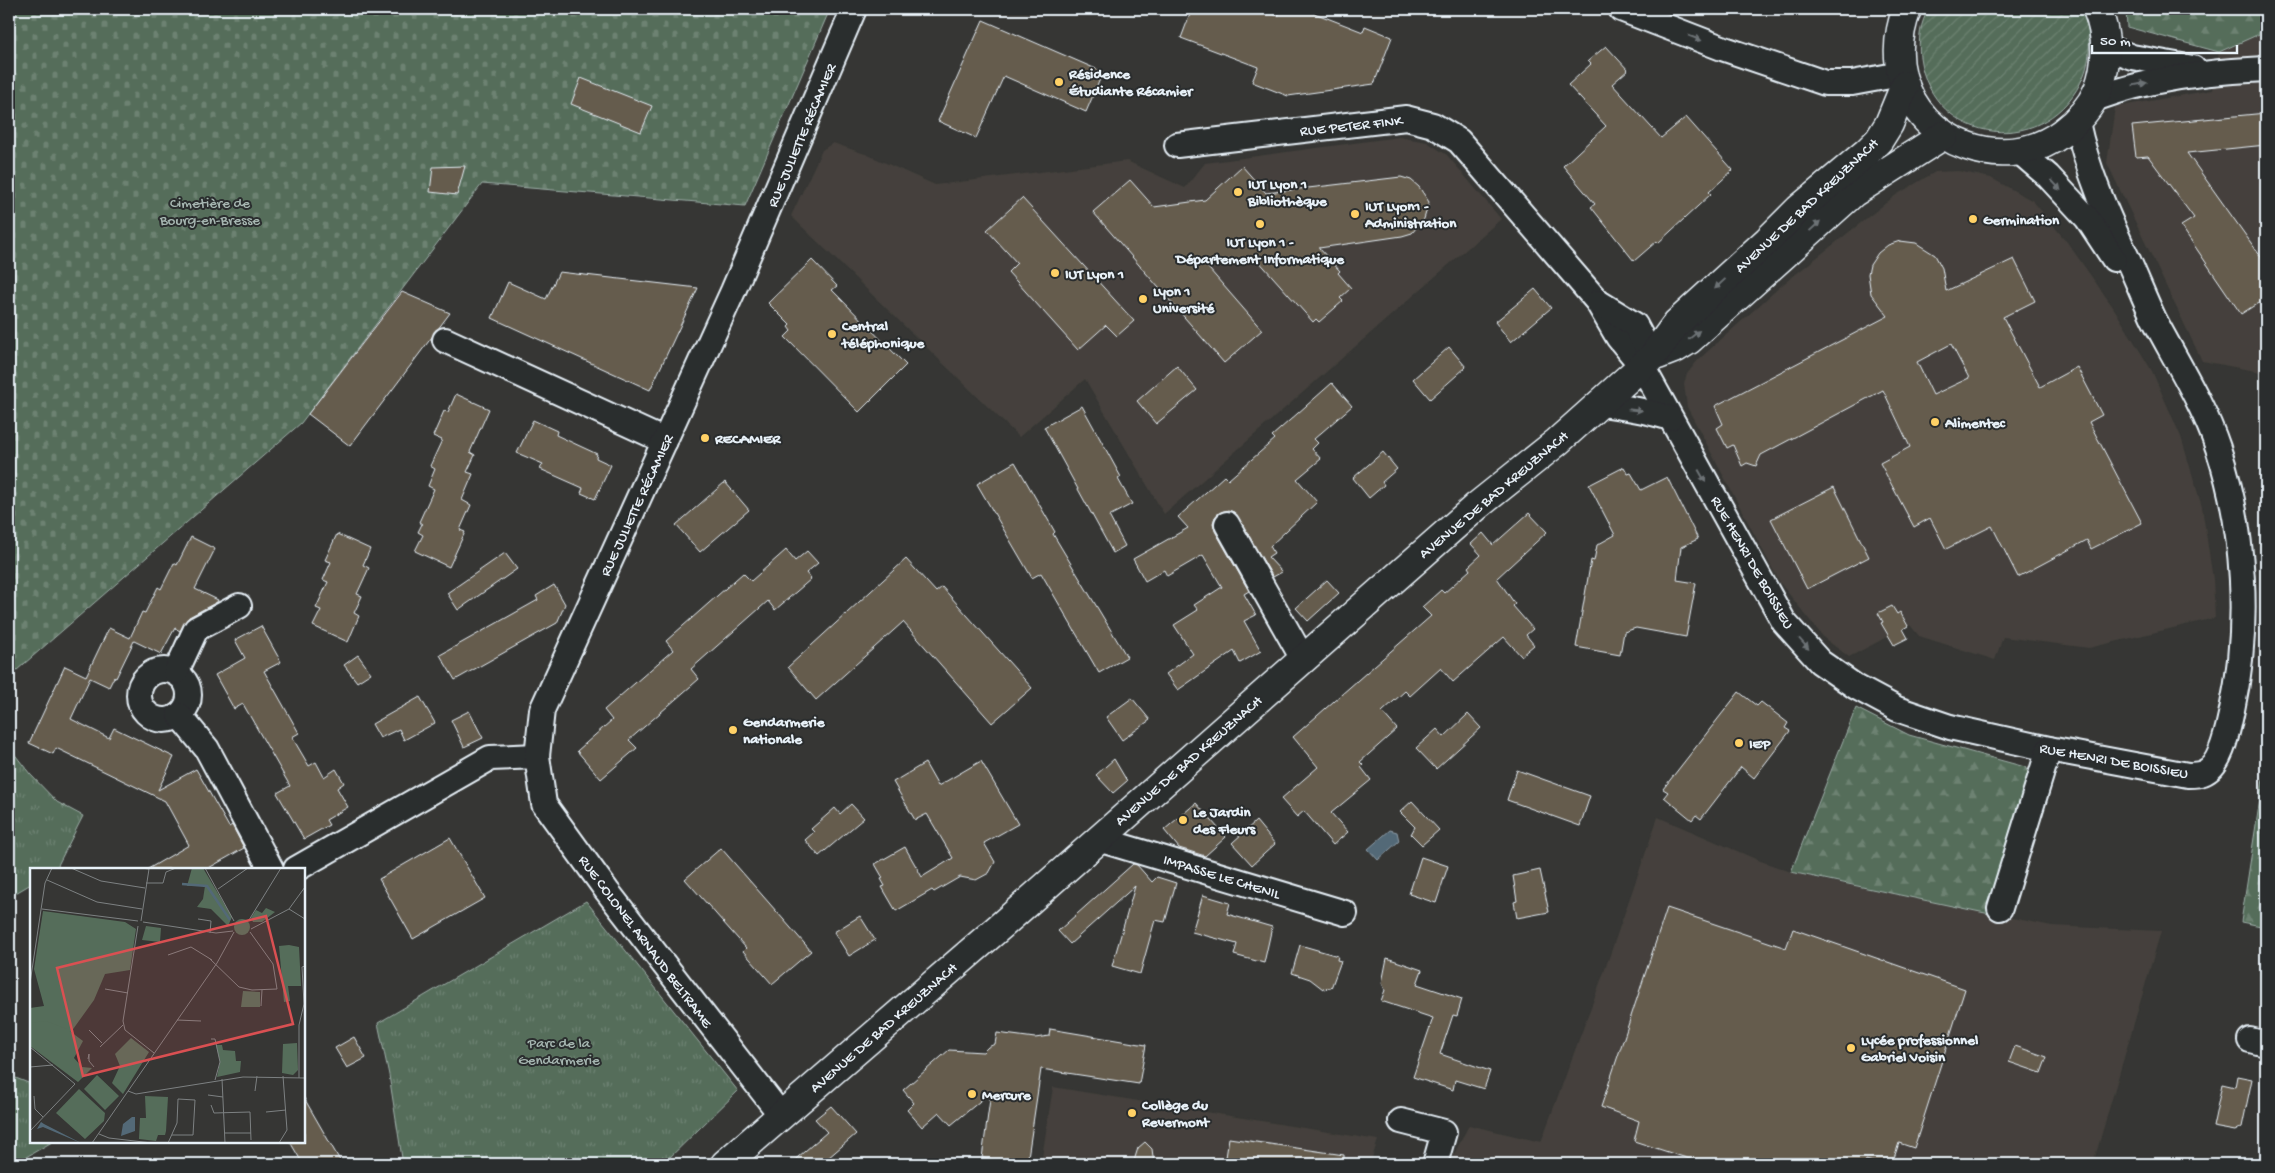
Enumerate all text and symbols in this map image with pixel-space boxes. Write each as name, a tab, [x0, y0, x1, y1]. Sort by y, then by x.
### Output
scale bar	[2092, 22, 2238, 54]
text: 50 m	[2100, 33, 2131, 51]
one-way arrow	[1688, 34, 1703, 42]
street label: RUE JULIETTE RÉCAMIER	[764, 60, 842, 210]
place label: Résidence Étudiante Récamier	[1068, 66, 1194, 101]
marker: Résidence Étudiante Récamier	[1053, 76, 1065, 88]
one-way arrow	[2132, 80, 2148, 88]
street label: RUE PETER FINK	[1299, 112, 1405, 141]
street label: AVENUE DE BAD KREUZNACH	[1732, 135, 1883, 278]
place label: IUT Lyon 1 Bibliothèque	[1247, 176, 1328, 211]
one-way arrow	[2050, 178, 2062, 190]
marker: IUT Lyon 1 Bibliothèque	[1232, 186, 1244, 198]
park label: Cimetière de Bourg-en-Bresse	[159, 195, 260, 230]
place label: IUT Lyon1 - Administration	[1364, 198, 1457, 233]
marker: IUT Lyon1 - Administration	[1349, 208, 1361, 220]
place label: Germination	[1983, 212, 2060, 230]
marker: Germination	[1967, 213, 1979, 225]
marker: IUT Lyon 1 - Département Informatique	[1254, 218, 1266, 230]
one-way arrow	[1809, 220, 1821, 232]
place label: IUT Lyon 1 - Département Informatique	[1174, 234, 1345, 269]
place label: IUT Lyon 1	[1065, 266, 1124, 284]
marker: IUT Lyon 1	[1049, 267, 1061, 279]
one-way arrow	[1713, 279, 1726, 290]
place label: Lyon 1 Université	[1153, 283, 1216, 318]
marker: Lyon 1 Université	[1137, 293, 1149, 305]
place label: Central téléphonique	[840, 318, 926, 353]
marker: Central téléphonique	[826, 328, 838, 340]
one-way arrow	[1688, 329, 1701, 340]
one-way arrow	[1627, 406, 1643, 414]
place label: Alimentec	[1944, 415, 2006, 433]
marker: Alimentec	[1929, 416, 1941, 428]
street label: AVENUE DE BAD KREUZNACH	[1416, 427, 1573, 563]
street label: RUE JULIETTE RÉCAMIER	[597, 431, 679, 580]
place label: RECAMIER	[714, 431, 782, 449]
marker: RECAMIER	[699, 432, 711, 444]
one-way arrow	[1698, 468, 1706, 483]
street label: RUE HENRI DE BOISSIEU	[1706, 493, 1797, 633]
one-way arrow	[1798, 638, 1810, 650]
street label: AVENUE DE BAD KREUZNACH	[1112, 692, 1267, 830]
place label: Gendarmerie nationale	[743, 714, 826, 749]
marker: Gendarmerie nationale	[727, 724, 739, 736]
place label: IEP	[1749, 736, 1771, 754]
marker: IEP	[1733, 737, 1745, 749]
street label: RUE HENRI DE BOISSIEU	[2038, 740, 2190, 784]
place label: Le Jardin des Fleurs	[1193, 804, 1257, 839]
marker: Le Jardin des Fleurs	[1177, 814, 1189, 826]
street label: RUE COLONEL ARNAUD BELTRAME	[574, 852, 716, 1033]
street label: IMPASSE LE CHENIL	[1161, 852, 1283, 904]
inset map	[30, 868, 305, 1143]
street label: AVENUE DE BAD KREUZNACH	[807, 959, 962, 1097]
place label: Lycée professionnel Gabriel Voisin	[1861, 1032, 1979, 1067]
park label: Parc de la Gendarmerie	[518, 1035, 600, 1070]
marker: Lycée professionnel Gabriel Voisin	[1845, 1042, 1857, 1054]
place label: Mercure	[982, 1087, 1032, 1105]
marker: Mercure	[966, 1088, 978, 1100]
place label: Collège du Revermont	[1141, 1097, 1211, 1132]
marker: Collège du Revermont	[1126, 1107, 1138, 1119]

